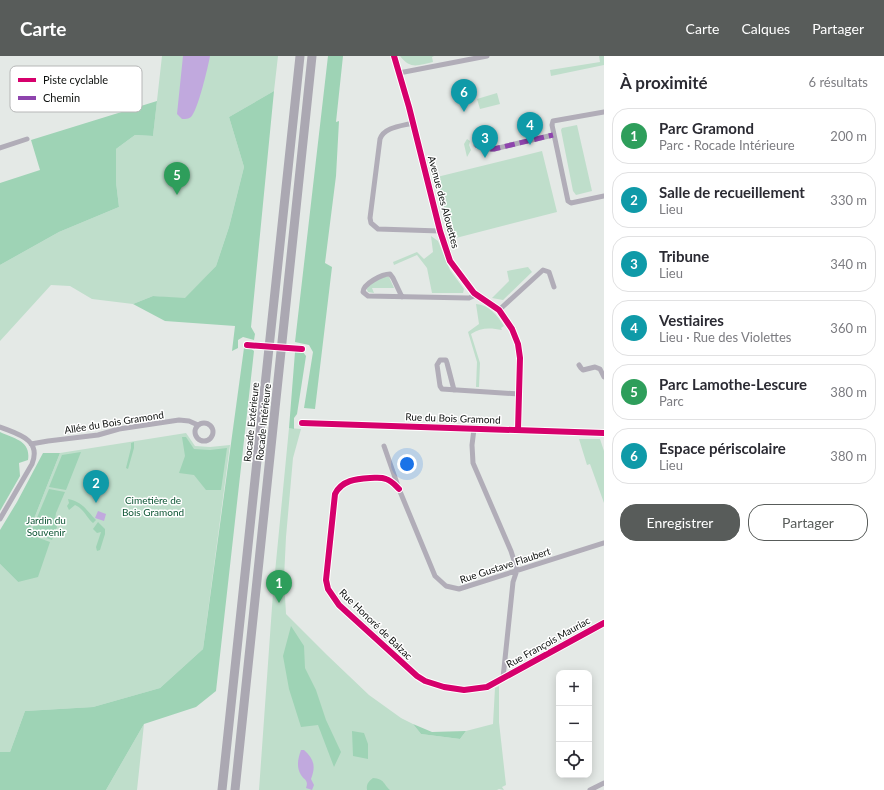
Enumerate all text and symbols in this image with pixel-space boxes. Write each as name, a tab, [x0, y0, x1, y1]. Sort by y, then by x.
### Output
text: Carte	[20, 17, 66, 40]
text: Carte	[686, 20, 719, 37]
text: Calques	[741, 20, 790, 37]
text: Partager	[812, 20, 864, 37]
legend	[10, 66, 142, 112]
text: À proximité	[620, 72, 708, 93]
text: Piste cyclable	[43, 73, 108, 86]
text: 6 résultats	[809, 74, 868, 90]
pin: 6	[451, 79, 477, 112]
text: Chemin	[43, 91, 80, 104]
pin: 4	[517, 112, 543, 145]
text: Parc Gramond	[659, 119, 754, 137]
pin: 3	[472, 125, 498, 158]
text: 1	[630, 128, 638, 144]
text: 200 m	[830, 128, 867, 144]
text: Parc · Rocade Intérieure	[659, 137, 795, 153]
street label: Avenue des Alouettes	[426, 155, 462, 249]
pin: 5	[164, 162, 190, 195]
text: Salle de recueillement	[659, 183, 805, 201]
text: 2	[630, 192, 638, 208]
text: 330 m	[830, 192, 867, 208]
text: Lieu	[659, 201, 683, 217]
text: Tribune	[659, 247, 709, 265]
text: 3	[630, 256, 638, 272]
text: 340 m	[830, 256, 867, 272]
text: Lieu	[659, 265, 683, 281]
text: Vestiaires	[659, 311, 724, 329]
text: 4	[630, 320, 638, 336]
text: 360 m	[830, 320, 867, 336]
text: Lieu · Rue des Violettes	[659, 329, 791, 345]
text: Parc Lamothe-Lescure	[659, 375, 807, 393]
street label: Rocade Extérieure	[241, 382, 261, 462]
street label: Rocade Intérieure	[253, 383, 273, 461]
text: 5	[630, 384, 638, 400]
text: 380 m	[830, 384, 867, 400]
text: Parc	[659, 393, 684, 409]
street label: Allée du Bois Gramond	[63, 408, 165, 436]
street label: Rue du Bois Gramond	[405, 410, 501, 426]
text: Espace périscolaire	[659, 439, 786, 457]
text: 6	[630, 448, 638, 464]
text: 380 m	[830, 448, 867, 464]
your location	[397, 454, 417, 474]
text: Lieu	[659, 457, 683, 473]
pin: 2	[83, 470, 109, 503]
park label: Cimetière de Bois Gramond	[122, 494, 184, 518]
button: Enregistrer	[620, 504, 740, 541]
button: Partager	[748, 504, 868, 541]
park label: Jardin du Souvenir	[26, 514, 66, 538]
street label: Rue Gustave Flaubert	[458, 545, 552, 585]
pin: 1	[266, 570, 292, 603]
street label: Rue Honoré de Balzac	[337, 586, 415, 662]
street label: Rue François Mauriac	[504, 614, 592, 670]
map controls	[556, 670, 592, 778]
button: +	[556, 670, 592, 706]
button: −	[556, 706, 592, 742]
button: locate	[556, 742, 592, 778]

